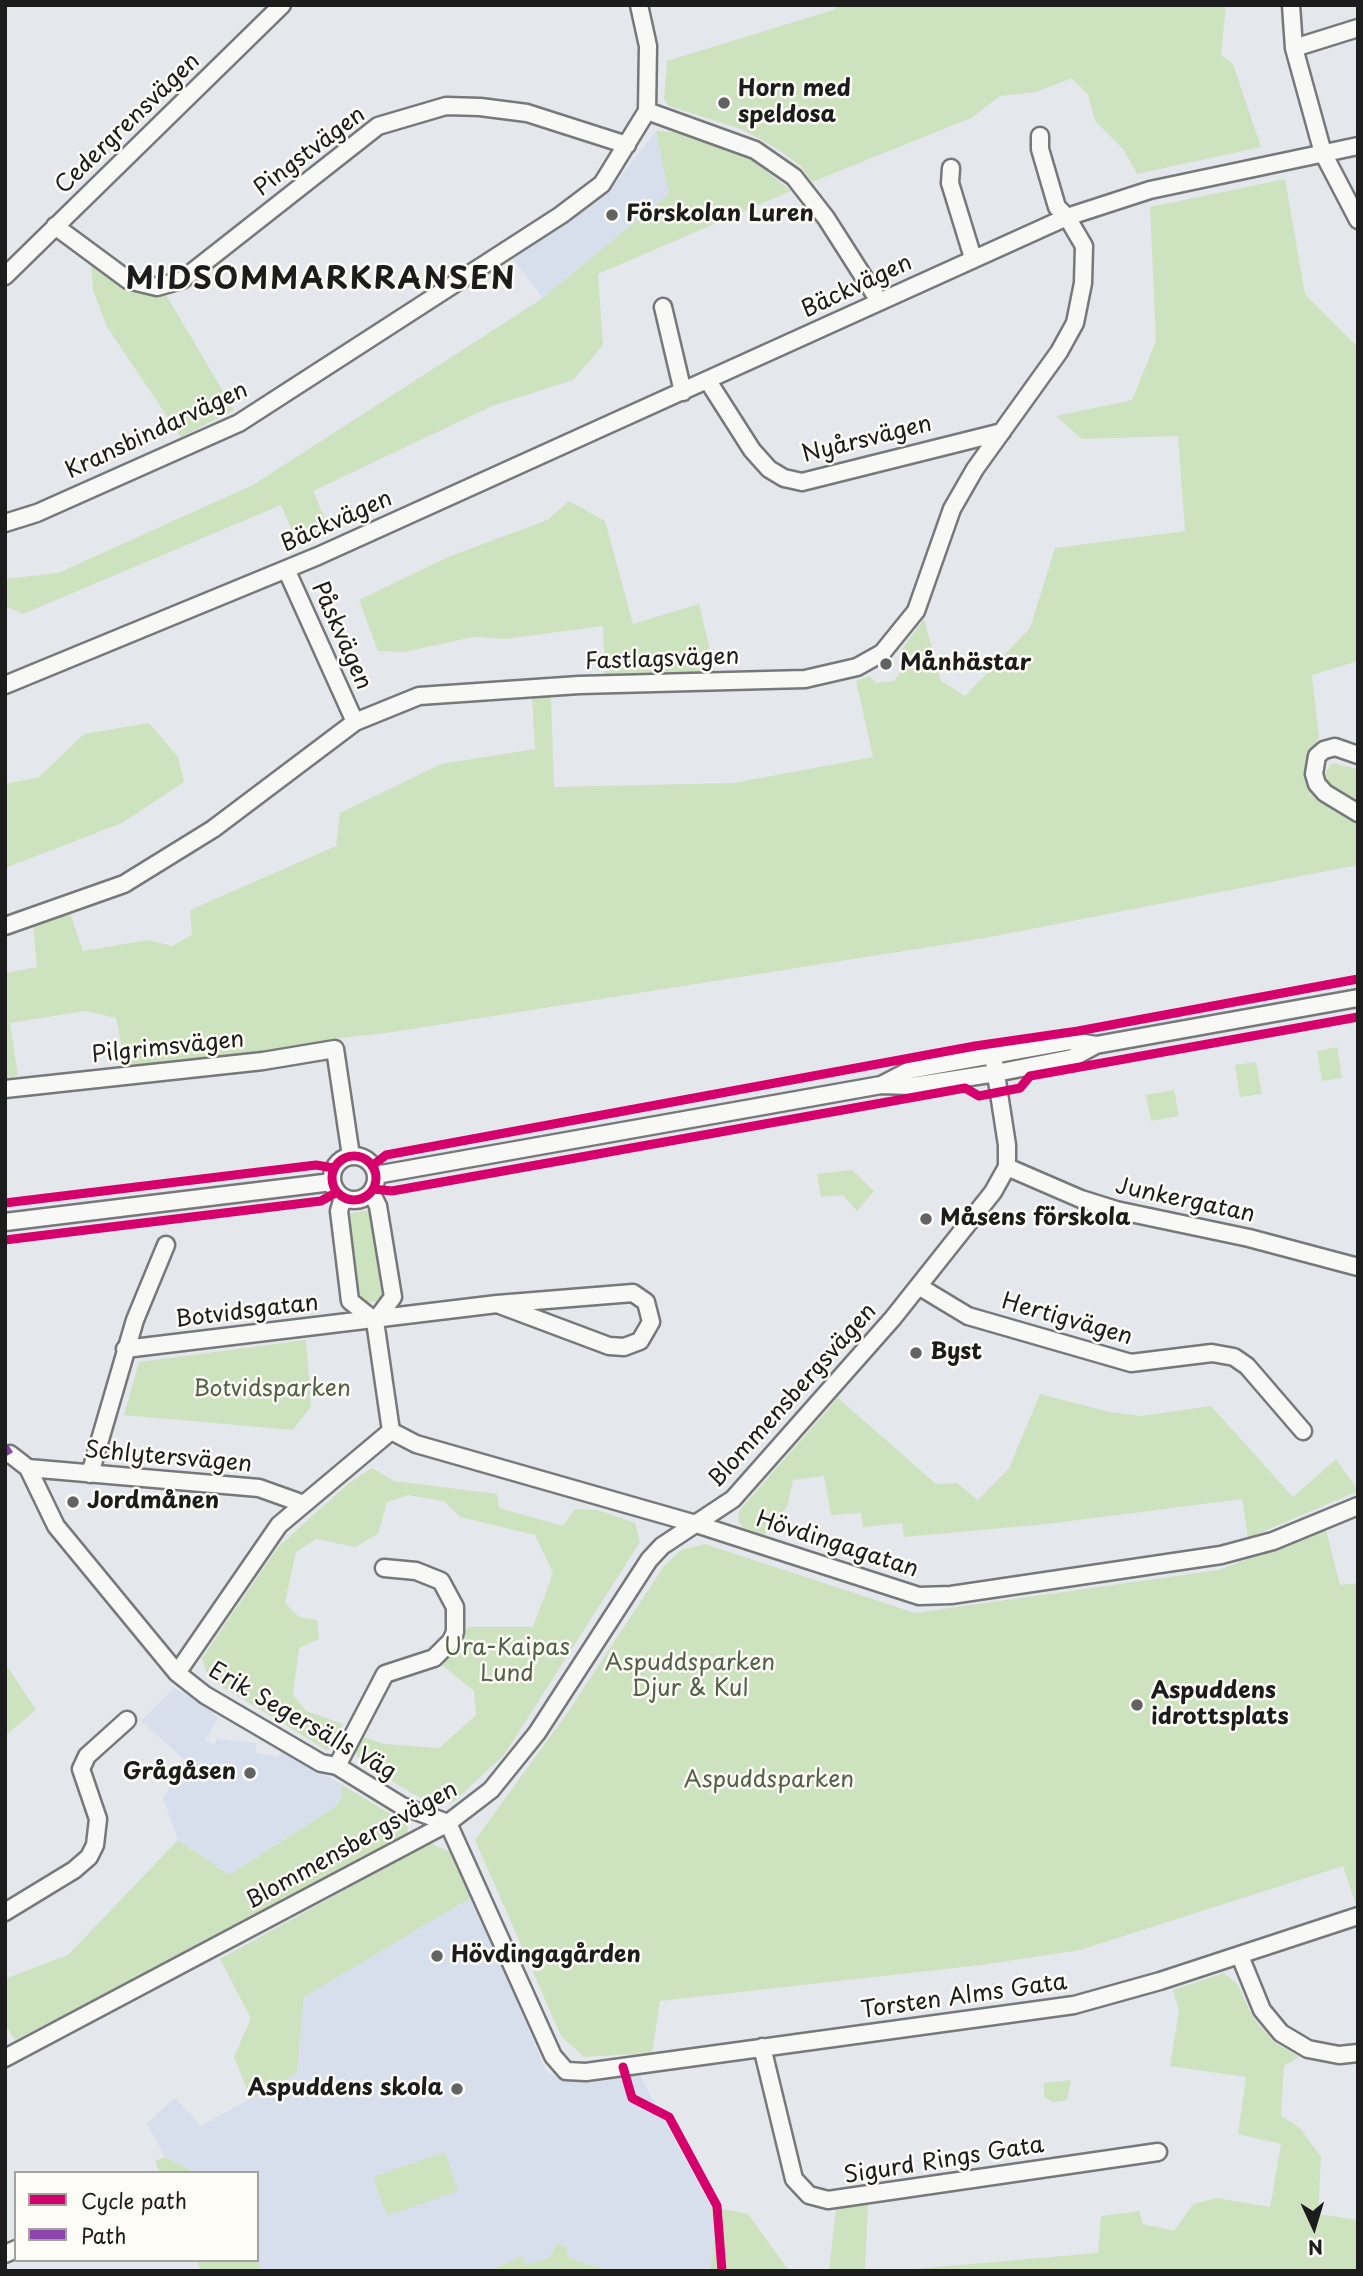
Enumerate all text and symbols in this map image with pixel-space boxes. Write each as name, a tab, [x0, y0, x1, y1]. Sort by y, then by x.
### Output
street label: Cedergrensvägen	[50, 48, 206, 200]
place label: Horn med speldosa	[738, 76, 851, 130]
marker: Horn med speldosa	[716, 95, 732, 111]
street label: Pingstvägen	[249, 101, 371, 203]
place label: Förskolan Luren	[626, 201, 814, 229]
marker: Förskolan Luren	[604, 207, 620, 223]
street label: Bäckvägen	[797, 249, 917, 325]
district label: MIDSOMMARKRANSEN	[130, 263, 512, 299]
street label: Kransbindarvägen	[61, 377, 253, 485]
street label: Nyårsvägen	[799, 411, 935, 469]
street label: Bäckvägen	[277, 485, 397, 559]
street label: Påskvägen	[305, 578, 377, 694]
street label: Fastlagsvägen	[584, 644, 740, 676]
place label: Månhästar	[900, 650, 1031, 678]
marker: Månhästar	[878, 656, 894, 672]
street label: Pilgrimsvägen	[90, 1026, 246, 1070]
street label: Junkergatan	[1113, 1173, 1257, 1229]
place label: Måsens förskola	[940, 1205, 1131, 1233]
marker: Måsens förskola	[918, 1211, 934, 1227]
street label: Hertigvägen	[999, 1288, 1135, 1352]
street label: Botvidsgatan	[174, 1290, 320, 1334]
street label: Blommensbergsvägen	[703, 1298, 883, 1494]
place label: Byst	[930, 1339, 982, 1367]
marker: Byst	[908, 1345, 924, 1361]
park label: Botvidsparken	[193, 1376, 351, 1404]
street label: Schlytersvägen	[83, 1437, 253, 1479]
place label: Jordmånen	[87, 1488, 219, 1516]
marker: Jordmånen	[65, 1494, 81, 1510]
street label: Hövdingagatan	[752, 1506, 922, 1584]
park label: Ura-Kaipas Lund	[444, 1635, 570, 1689]
park label: Aspuddsparken Djur & Kul	[605, 1650, 775, 1704]
street label: Erik Segersälls Väg	[203, 1657, 401, 1787]
place label: Aspuddens idrottsplats	[1151, 1678, 1289, 1732]
marker: Aspuddens idrottsplats	[1129, 1697, 1145, 1713]
place label: Grågåsen	[123, 1759, 236, 1787]
marker: Grågåsen	[242, 1765, 258, 1781]
park label: Aspuddsparken	[684, 1767, 854, 1795]
street label: Blommensbergsvägen	[241, 1776, 463, 1916]
place label: Hövdingagården	[451, 1942, 641, 1970]
marker: Hövdingagården	[429, 1948, 445, 1964]
street label: Torsten Alms Gata	[859, 1969, 1069, 2025]
place label: Aspuddens skola	[248, 2075, 443, 2103]
marker: Aspuddens skola	[449, 2081, 465, 2097]
street label: Sigurd Rings Gata	[842, 2132, 1046, 2190]
legend	[14, 2171, 259, 2262]
text: Cycle path	[81, 2184, 187, 2216]
north arrow	[1279, 2192, 1349, 2262]
text: Path	[81, 2219, 126, 2251]
text: N	[1307, 2233, 1324, 2262]

